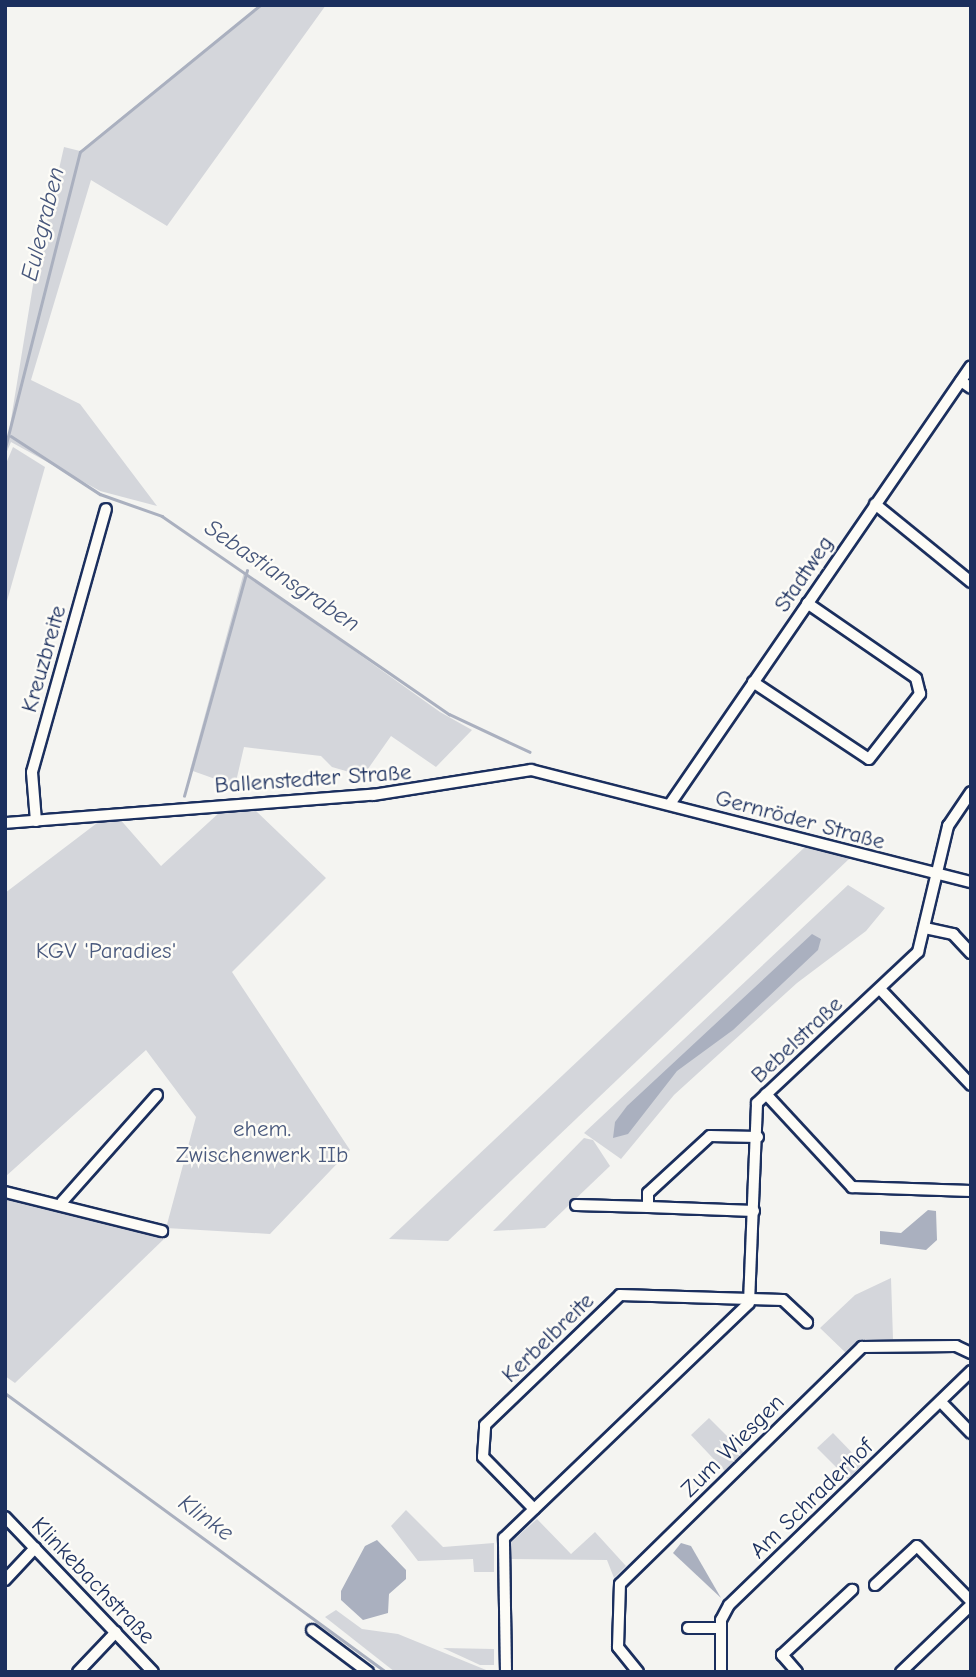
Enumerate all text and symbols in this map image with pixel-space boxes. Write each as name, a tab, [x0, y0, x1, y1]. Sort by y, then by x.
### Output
water label: Eulegraben	[15, 164, 71, 284]
water label: Sebastiansgraben	[199, 513, 365, 639]
street label: Stadtweg	[768, 531, 840, 617]
street label: Kreuzbreite	[16, 602, 72, 716]
street label: Ballenstedter Straße	[214, 758, 412, 800]
street label: Gernröder Straße	[712, 784, 888, 856]
park label: KGV 'Paradies'	[36, 937, 176, 965]
street label: Bebelstraße	[746, 991, 848, 1089]
park label: ehem. Zwischenwerk IIb	[176, 1115, 348, 1169]
street label: Kerbelbreite	[496, 1287, 600, 1389]
street label: Zum Wiesgen	[676, 1389, 790, 1503]
street label: Am Schraderhof	[745, 1433, 879, 1565]
water label: Klinke	[173, 1488, 239, 1548]
street label: Klinkebachstraße	[25, 1512, 161, 1650]

